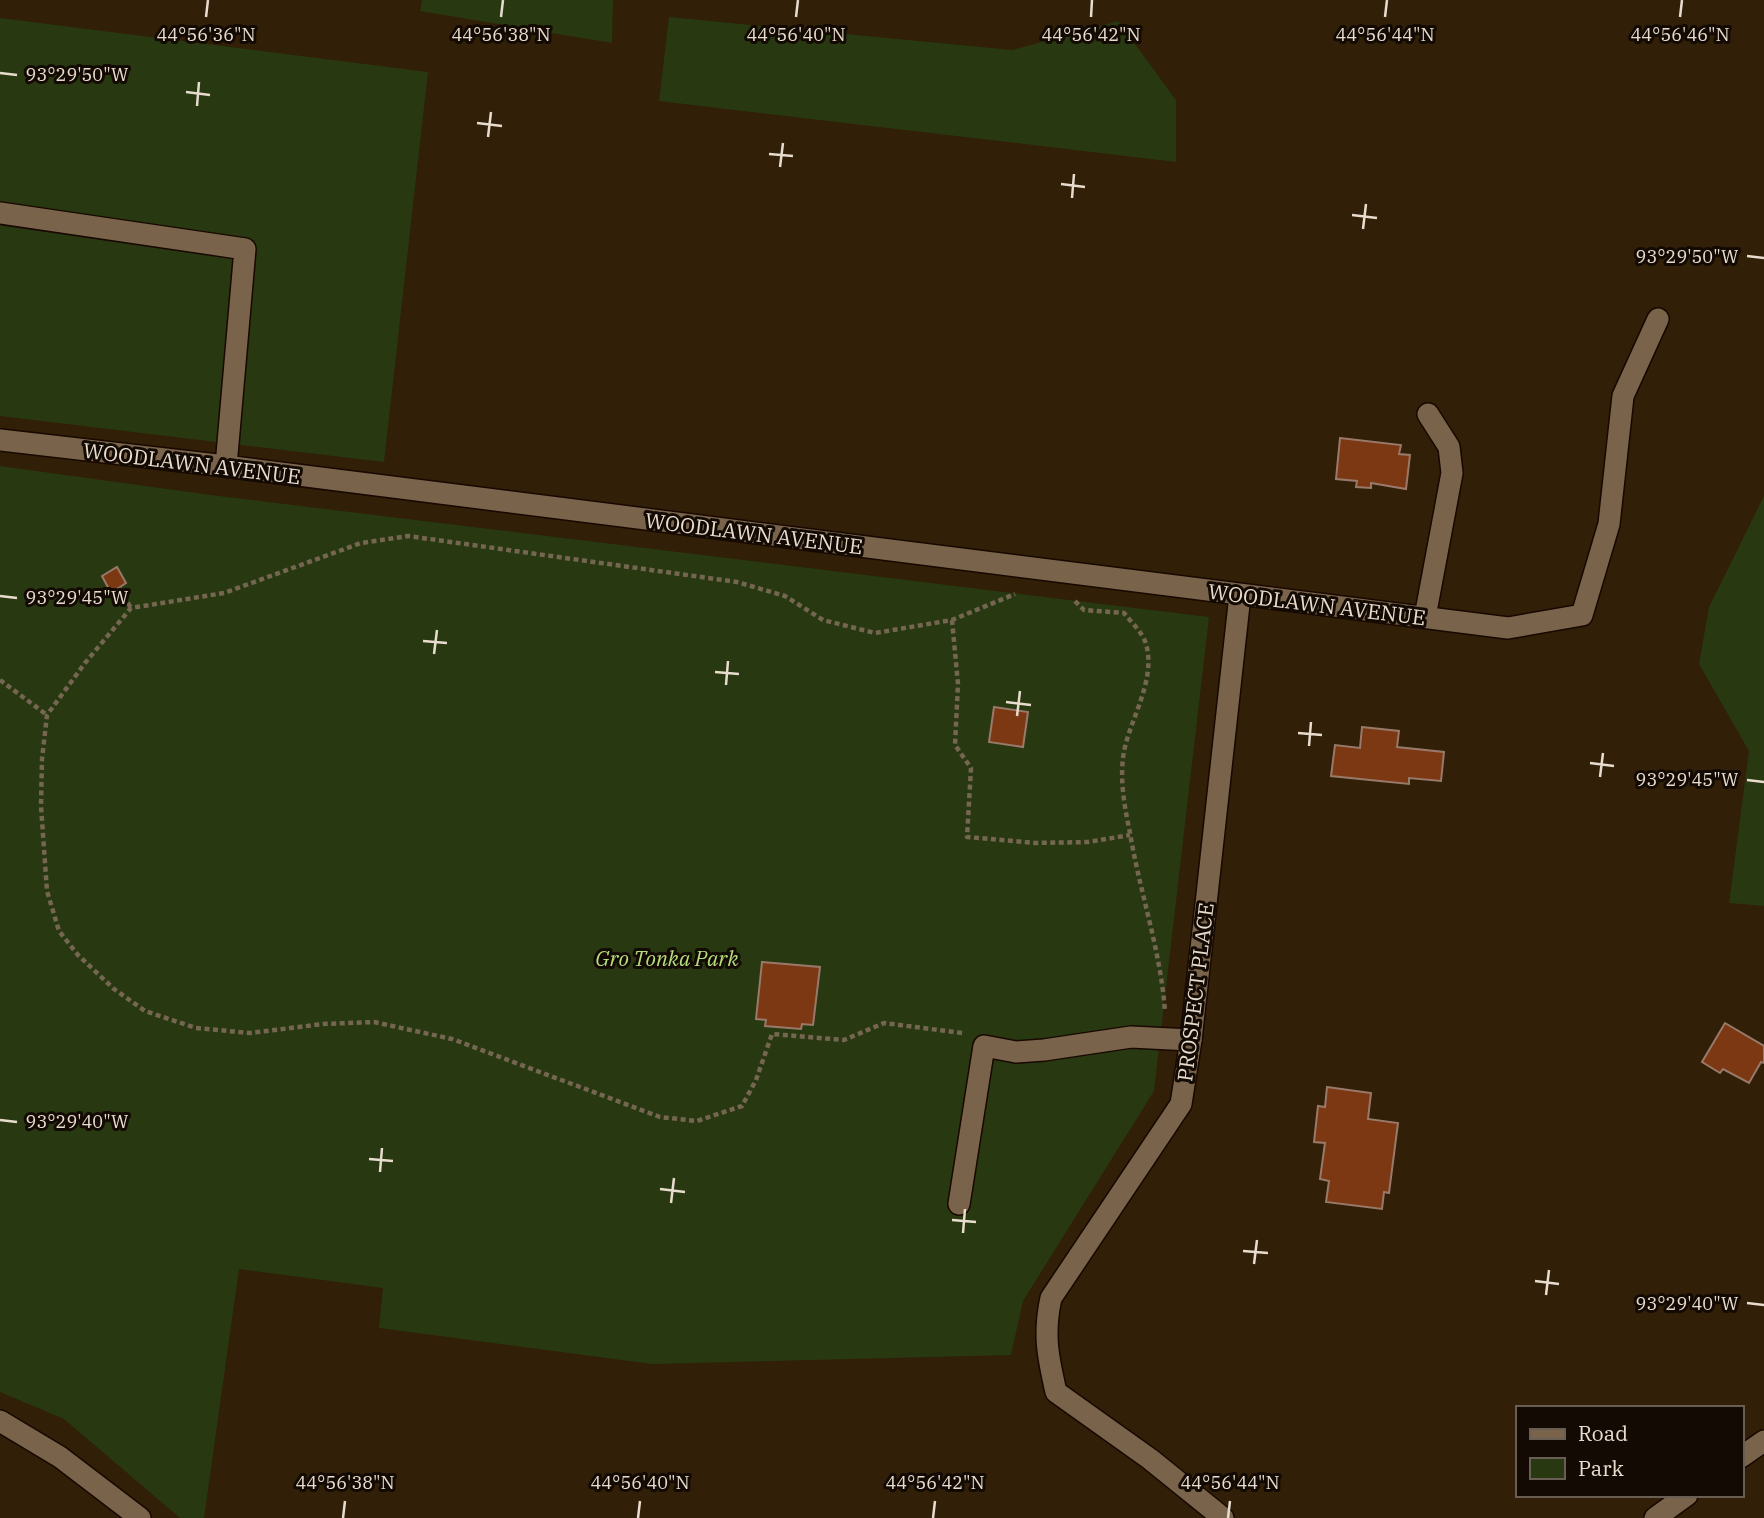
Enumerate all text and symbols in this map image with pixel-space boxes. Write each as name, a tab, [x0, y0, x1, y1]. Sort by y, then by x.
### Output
text: 44°56'36"N	[157, 23, 256, 46]
text: 44°56'38"N	[452, 23, 551, 46]
text: 44°56'40"N	[747, 23, 846, 46]
text: 44°56'42"N	[1042, 23, 1141, 46]
text: 44°56'44"N	[1336, 23, 1435, 46]
text: 44°56'46"N	[1631, 23, 1730, 46]
text: 93°29'50"W	[26, 63, 129, 86]
text: 93°29'50"W	[1636, 245, 1739, 268]
street label: WOODLAWN AVENUE	[82, 436, 302, 490]
street label: WOODLAWN AVENUE	[644, 506, 864, 560]
street label: WOODLAWN AVENUE	[1207, 577, 1427, 631]
text: 93°29'45"W	[26, 586, 129, 609]
text: 93°29'45"W	[1636, 768, 1739, 791]
street label: PROSPECT PLACE	[1170, 901, 1220, 1083]
park label: Gro Tonka Park	[595, 944, 739, 972]
text: 93°29'40"W	[26, 1110, 129, 1133]
text: 93°29'40"W	[1636, 1292, 1739, 1315]
legend	[1516, 1406, 1743, 1497]
text: Road	[1578, 1419, 1628, 1447]
text: Park	[1578, 1454, 1625, 1482]
text: 44°56'38"N	[296, 1471, 395, 1494]
text: 44°56'40"N	[591, 1471, 690, 1494]
text: 44°56'42"N	[886, 1471, 985, 1494]
text: 44°56'44"N	[1181, 1471, 1280, 1494]

